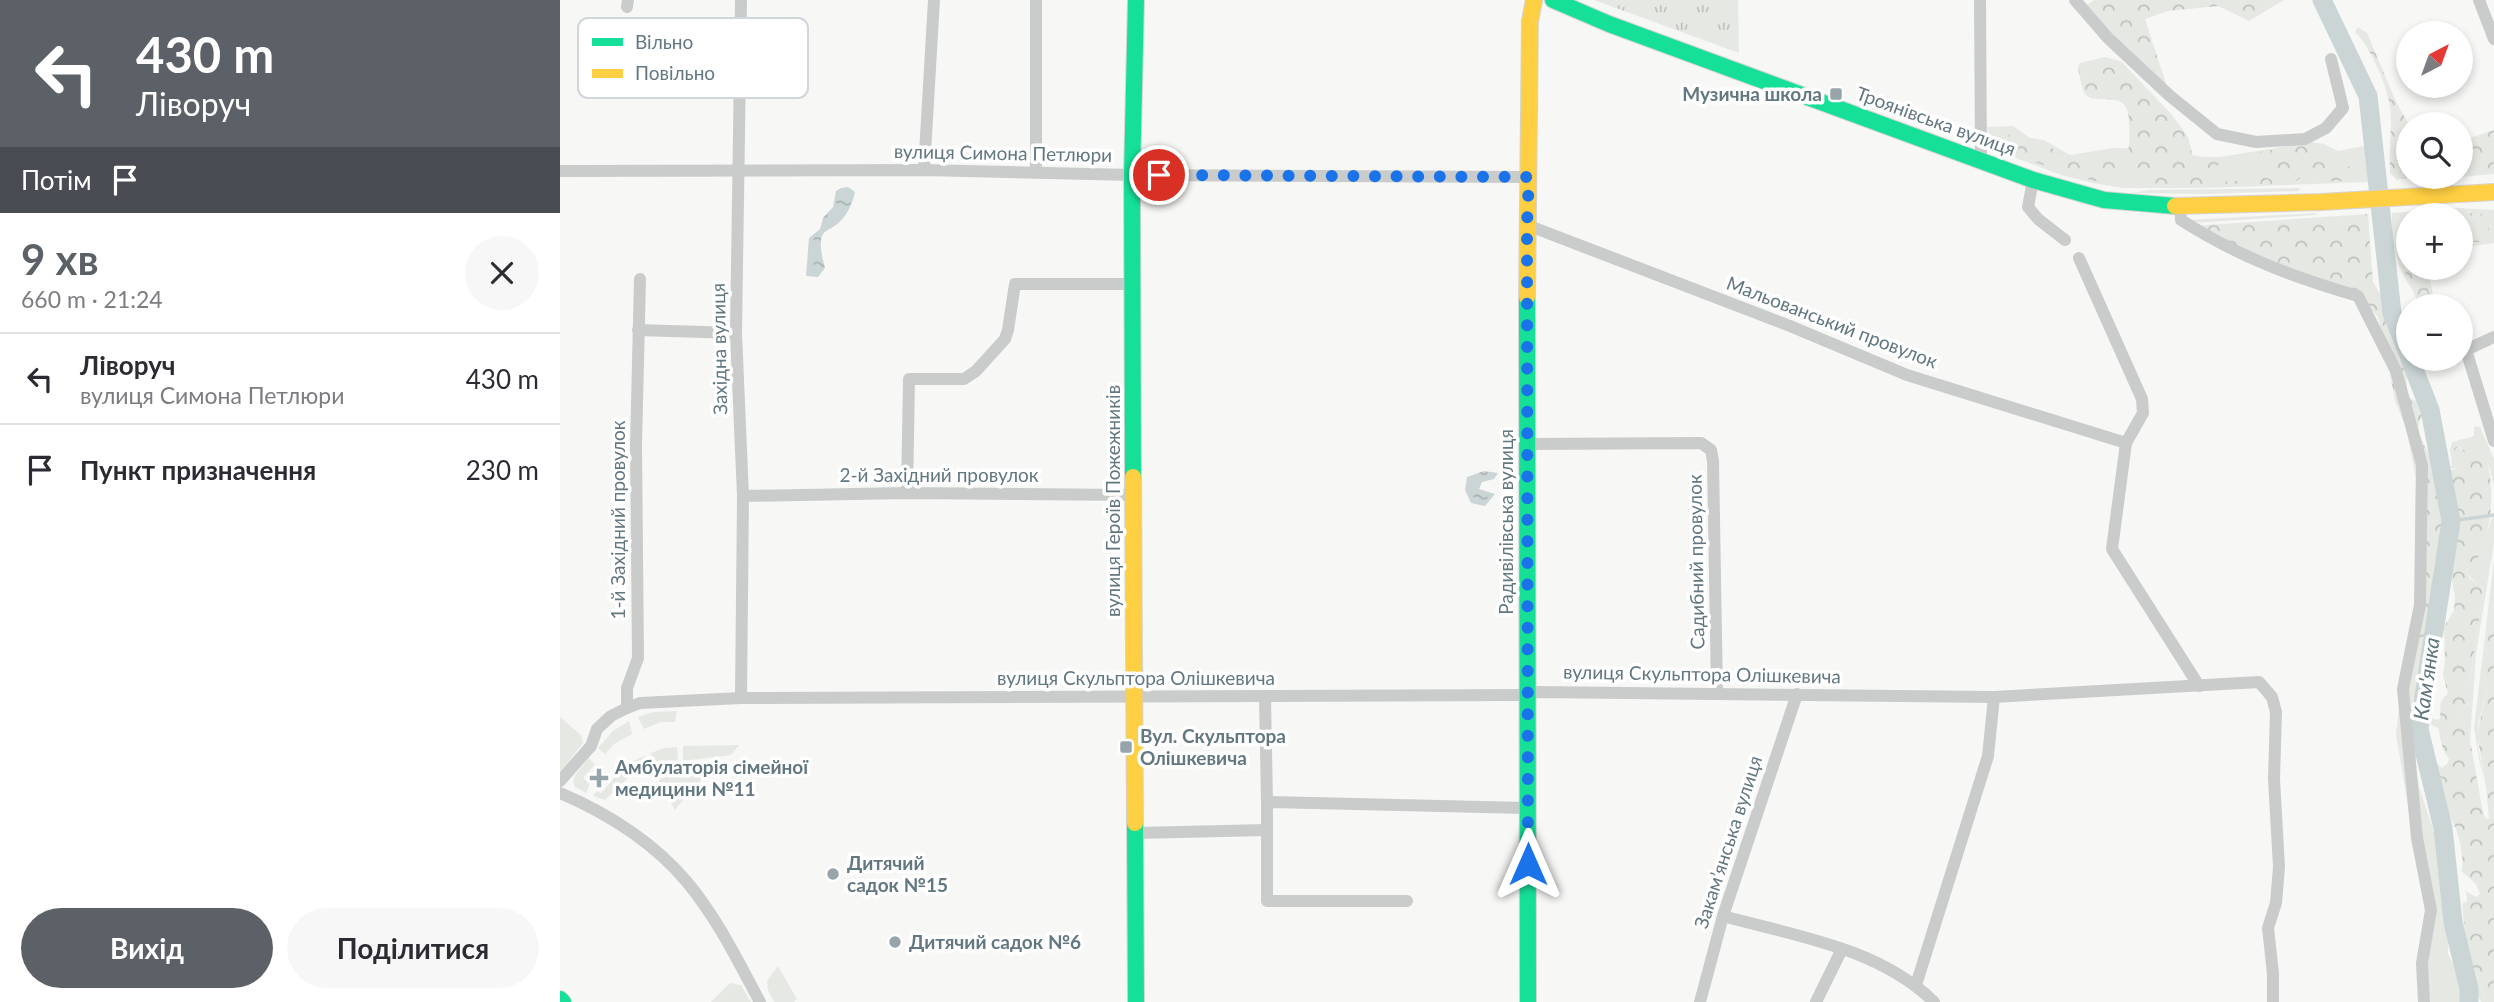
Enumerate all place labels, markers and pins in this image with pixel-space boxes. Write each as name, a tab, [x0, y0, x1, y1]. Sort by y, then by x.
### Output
place label: Музична школа	[1682, 82, 1822, 105]
marker: Музична школа	[1828, 86, 1844, 102]
pin	[1129, 145, 1189, 205]
place label: Вул. Скульптора Олішкевича	[1140, 724, 1286, 769]
marker: Вул. Скульптора Олішкевича	[1118, 739, 1134, 755]
place label: Амбулаторія сімейної медицини №11	[614, 755, 809, 800]
marker: Амбулаторія сімейної медицини №11	[589, 768, 609, 788]
place label: Дитячий садок №15	[847, 851, 948, 896]
marker: Дитячий садок №15	[825, 866, 841, 882]
place label: Дитячий садок №6	[909, 930, 1081, 953]
marker: Дитячий садок №6	[887, 934, 903, 950]

